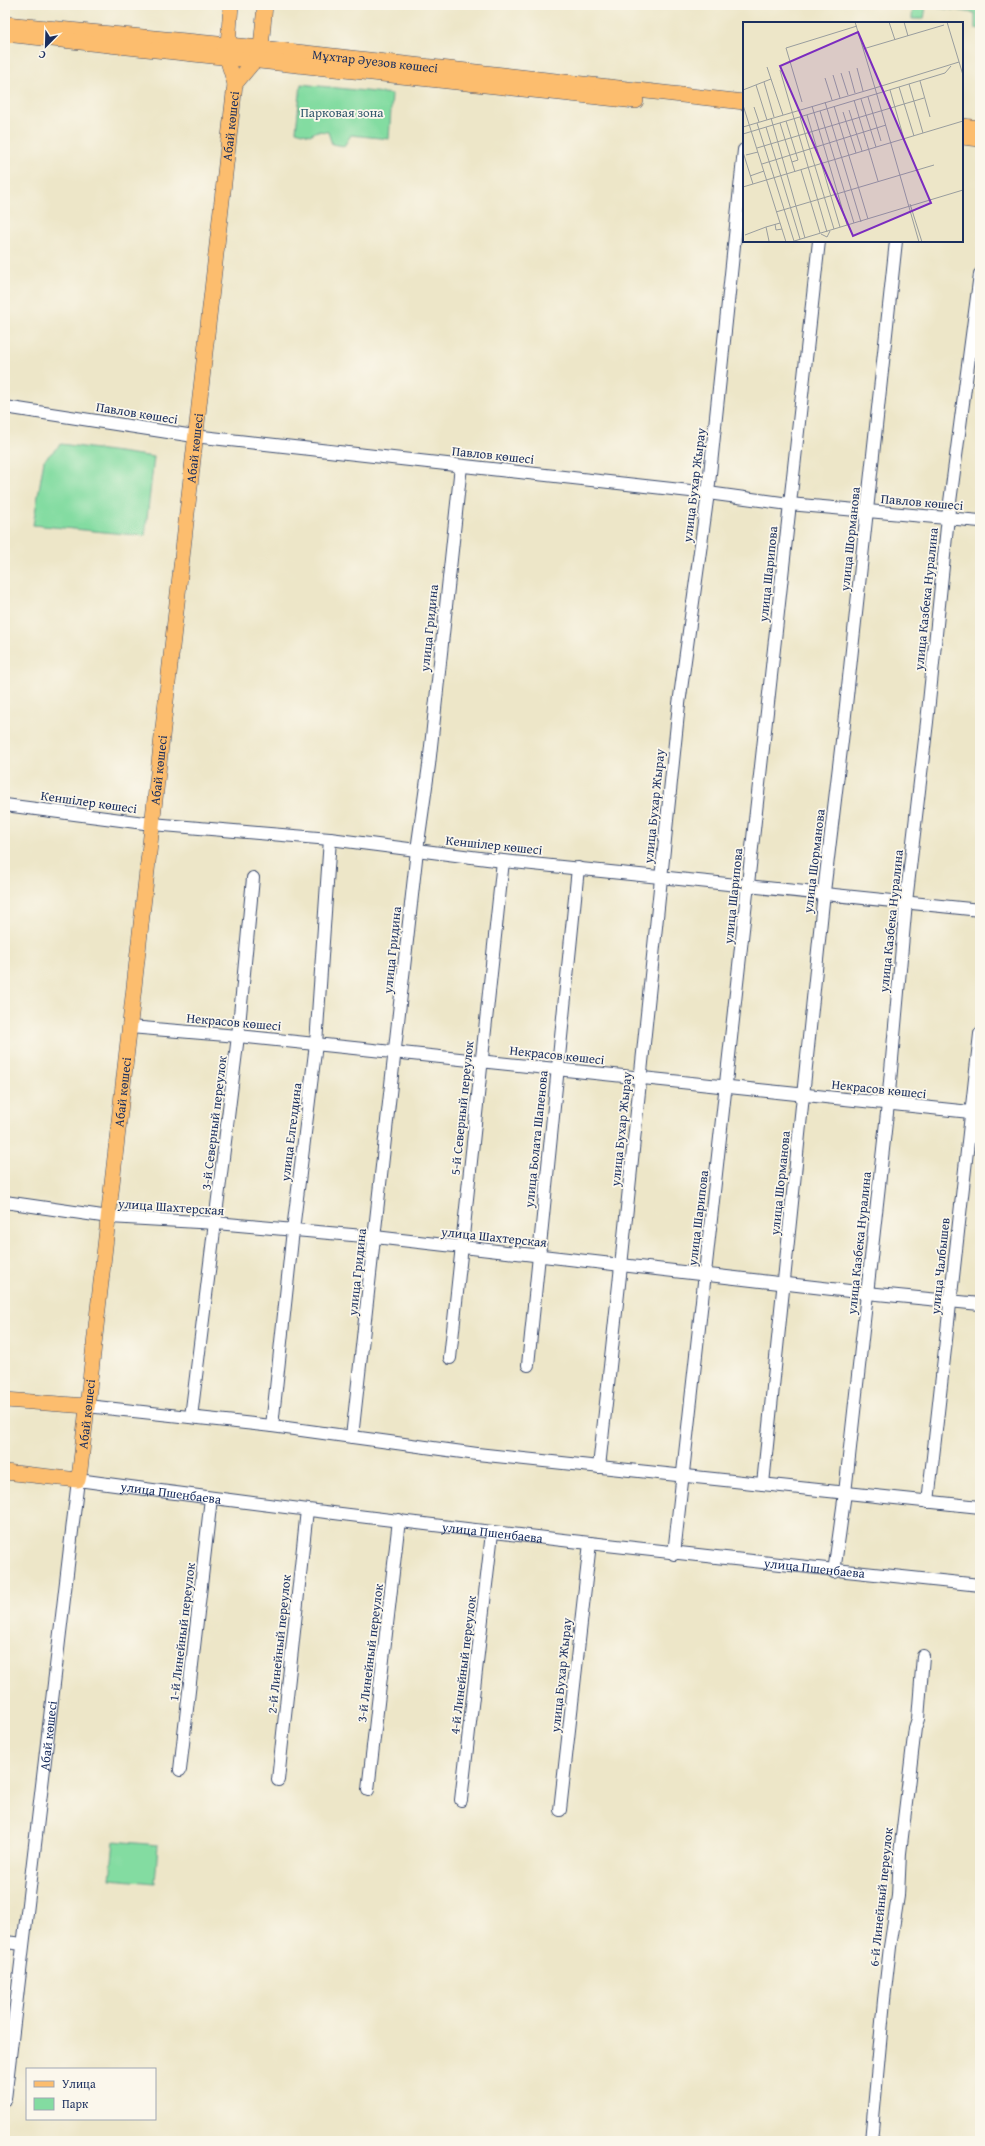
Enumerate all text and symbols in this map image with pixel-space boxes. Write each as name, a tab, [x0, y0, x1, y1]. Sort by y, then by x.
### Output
inset map	[743, 22, 963, 242]
north arrow	[26, 26, 66, 66]
street label: Мұхтар Әуезов көшесі	[311, 44, 439, 77]
text: С	[36, 47, 48, 64]
street label: Абай көшесі	[217, 90, 244, 162]
park label: Парковая зона	[300, 103, 384, 122]
street label: Павлов көшесі	[95, 397, 180, 429]
street label: Абай көшесі	[181, 412, 208, 484]
street label: улица Бухар Жырау	[677, 426, 710, 544]
street label: Павлов көшесі	[451, 441, 535, 469]
street label: улица Шорманова	[835, 485, 865, 593]
street label: Павлов көшесі	[880, 489, 964, 515]
street label: улица Шарипова	[753, 524, 783, 624]
street label: улица Казбека Нуралина	[909, 526, 943, 672]
street label: улица Гридина	[415, 583, 443, 674]
street label: Абай көшесі	[145, 734, 172, 806]
street label: улица Бухар Жырау	[638, 747, 670, 865]
street label: Кеншілер көшесі	[40, 786, 139, 818]
street label: улица Шорманова	[798, 807, 830, 915]
street label: Кеншілер көшесі	[445, 830, 544, 860]
street label: улица Шарипова	[718, 846, 748, 946]
street label: улица Казбека Нуралина	[874, 848, 908, 994]
street label: улица Гридина	[378, 905, 406, 996]
street label: Некрасов көшесі	[186, 1008, 283, 1036]
street label: 5-й Северный переулок	[445, 1040, 479, 1176]
street label: Некрасов көшесі	[509, 1041, 606, 1069]
street label: 3-й Северный переулок	[196, 1055, 232, 1191]
street label: Абай көшесі	[109, 1056, 136, 1128]
street label: улица Болата Шапенова	[519, 1069, 553, 1210]
street label: улица Бухар Жырау	[605, 1070, 637, 1188]
street label: Некрасов көшесі	[831, 1075, 928, 1103]
street label: улица Елгелдина	[275, 1081, 307, 1183]
street label: улица Шорманова	[765, 1129, 795, 1237]
street label: улица Шарипова	[683, 1168, 713, 1268]
street label: улица Казбека Нуралина	[842, 1170, 876, 1316]
street label: улица Шахтерская	[116, 1194, 225, 1220]
street label: улица Чалбышев	[925, 1217, 955, 1316]
street label: улица Шахтерская	[439, 1222, 548, 1252]
street label: улица Гридина	[343, 1227, 371, 1318]
street label: Абай көшесі	[73, 1378, 100, 1450]
street label: улица Пшенбаева	[118, 1476, 223, 1508]
street label: улица Пшенбаева	[440, 1517, 545, 1547]
street label: улица Пшенбаева	[762, 1553, 867, 1583]
street label: 1-й Линейный переулок	[164, 1561, 200, 1702]
street label: 2-й Линейный переулок	[262, 1573, 296, 1714]
street label: 3-й Линейный переулок	[352, 1582, 388, 1723]
street label: 4-й Линейный переулок	[445, 1594, 481, 1735]
street label: улица Бухар Жырау	[545, 1616, 577, 1734]
street label: Абай көшесі	[34, 1699, 61, 1771]
street label: 6-й Линейный переулок	[864, 1826, 898, 1967]
legend	[26, 2068, 156, 2120]
text: Улица	[62, 2075, 96, 2092]
text: Парк	[62, 2095, 89, 2112]

